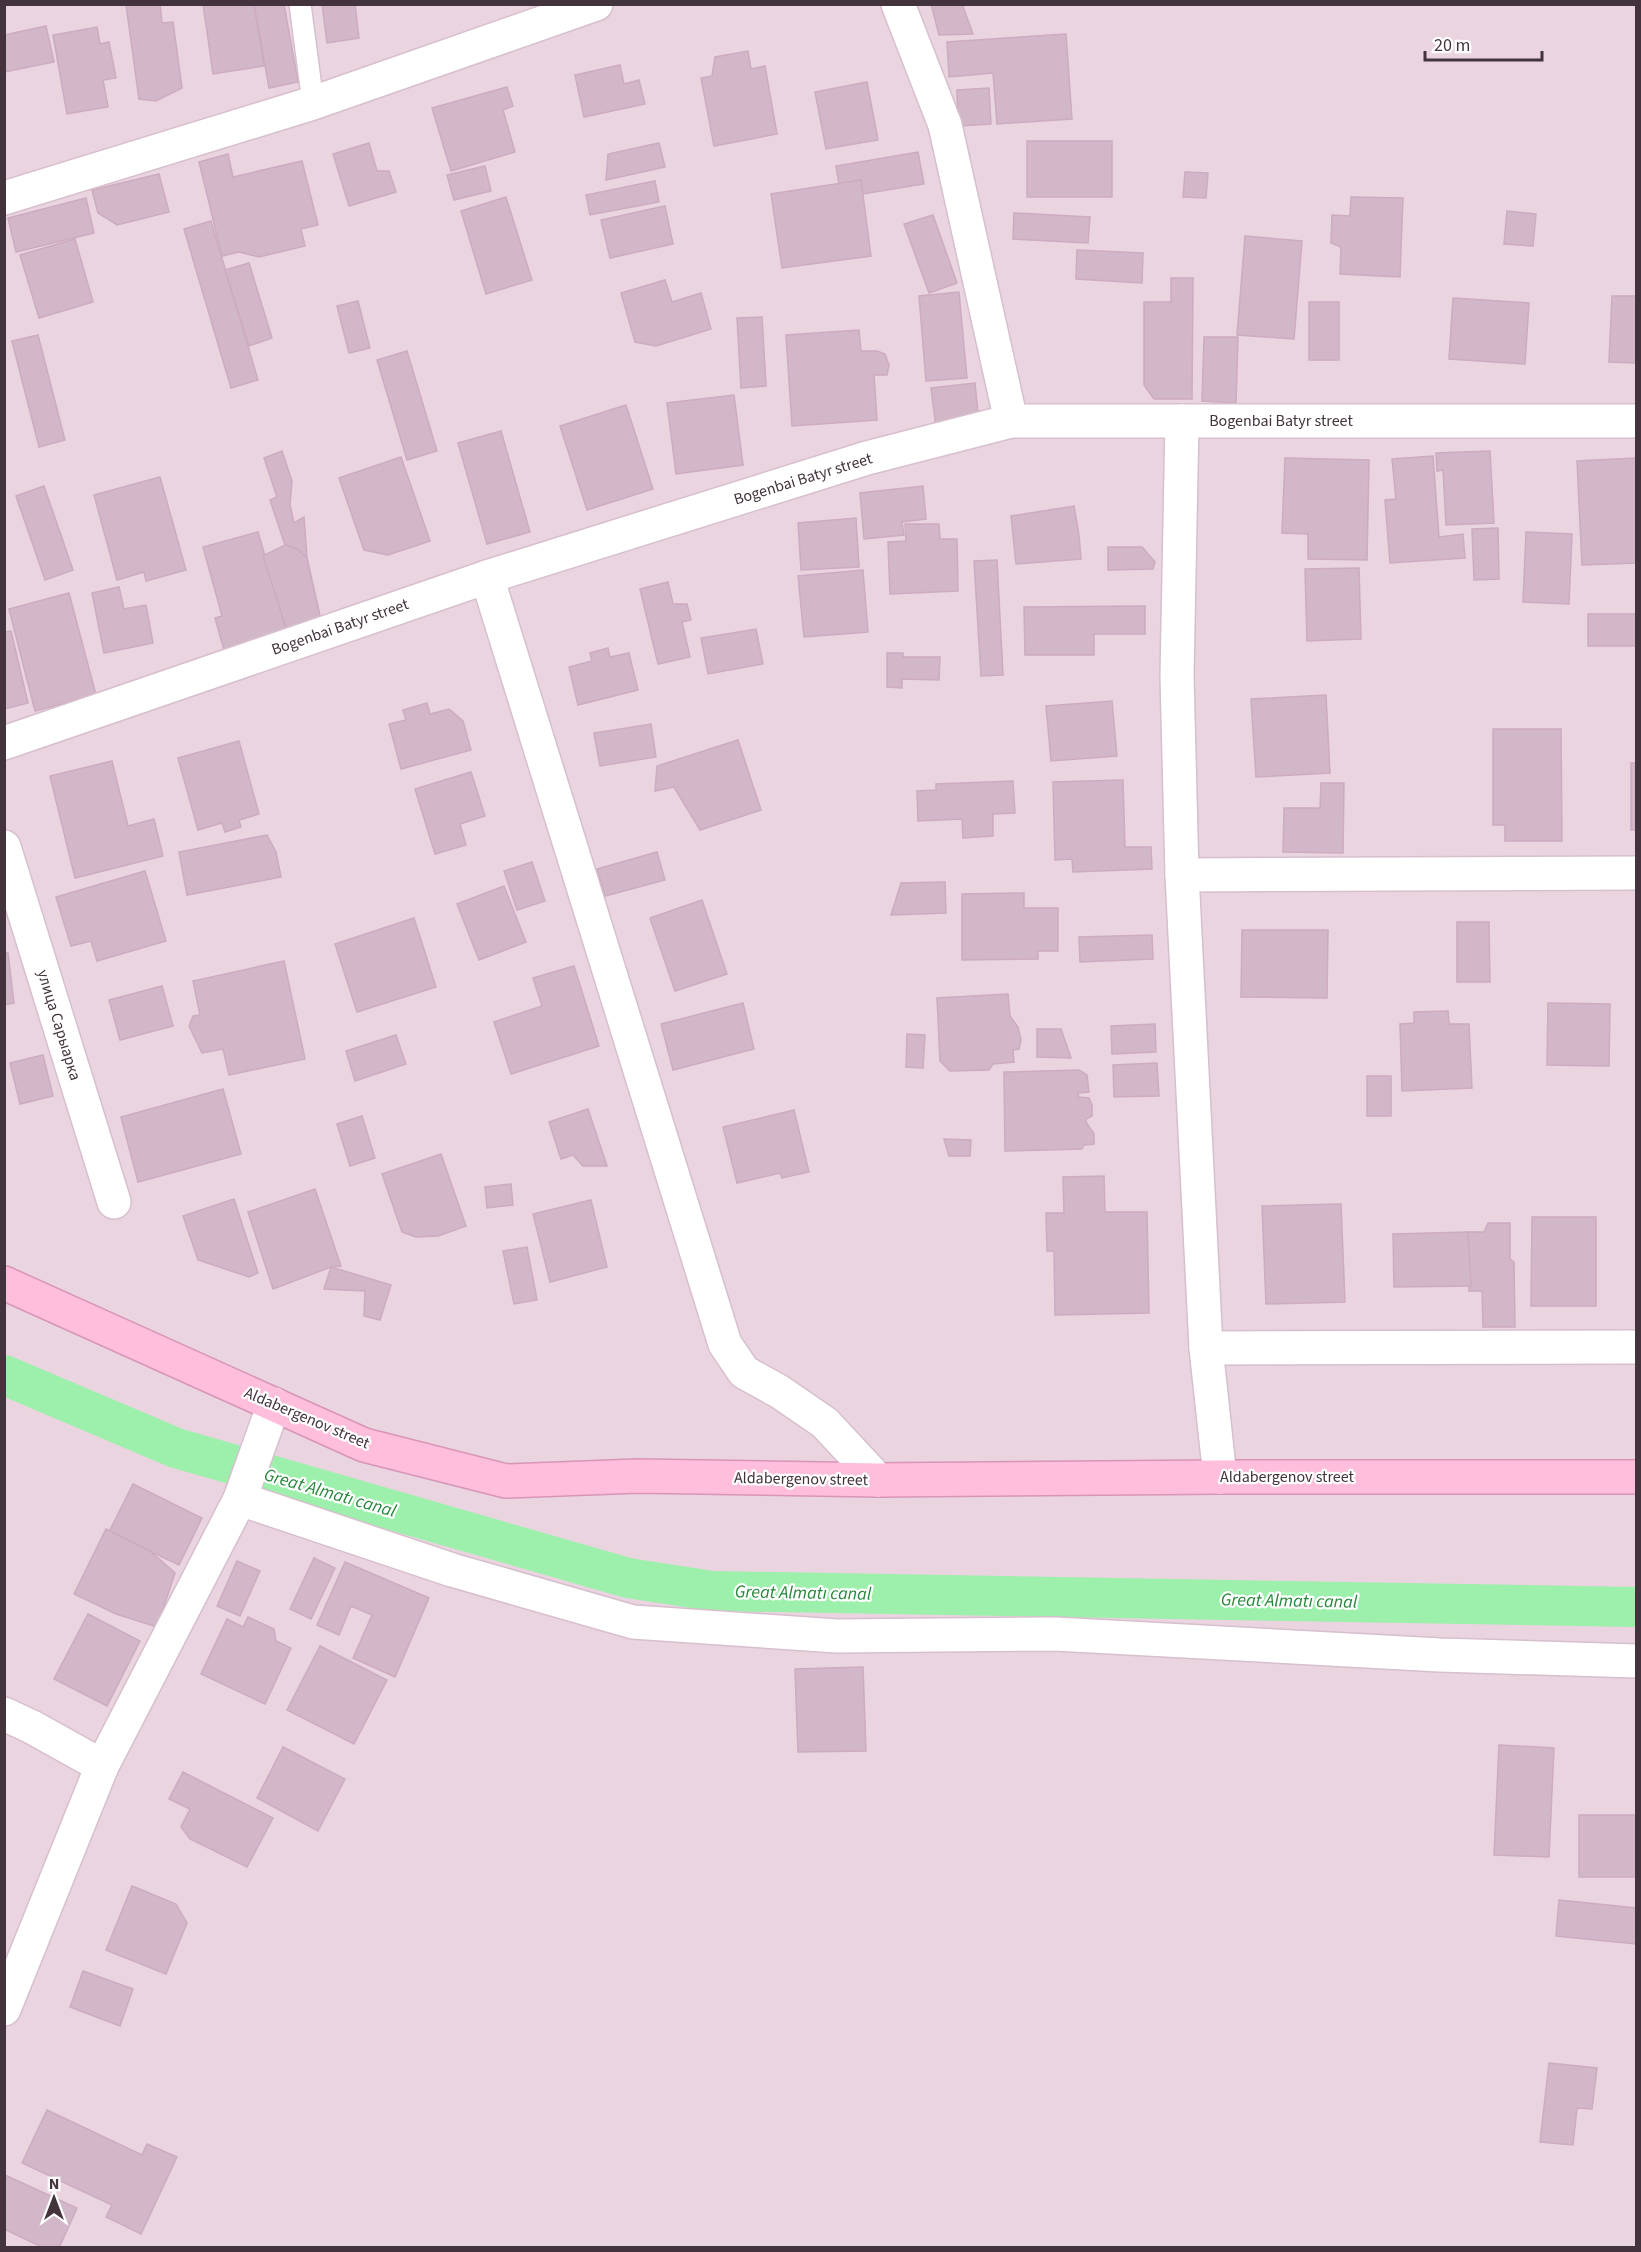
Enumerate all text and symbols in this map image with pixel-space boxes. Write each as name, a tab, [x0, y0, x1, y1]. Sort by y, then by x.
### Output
scale bar	[1425, 24, 1542, 62]
text: 20 m	[1434, 33, 1470, 58]
street label: Bogenbai Batyr street	[1209, 410, 1353, 432]
street label: Bogenbai Batyr street	[731, 447, 875, 511]
street label: Bogenbai Batyr street	[269, 593, 412, 661]
street label: улица Сарыарка	[32, 967, 86, 1083]
street label: Aldabergenov street	[241, 1382, 374, 1455]
water label: Great Almatı canal	[261, 1462, 400, 1524]
street label: Aldabergenov street	[1220, 1466, 1355, 1488]
street label: Aldabergenov street	[734, 1467, 869, 1491]
water label: Great Almatı canal	[735, 1579, 872, 1607]
water label: Great Almatı canal	[1221, 1587, 1358, 1615]
north arrow	[24, 2168, 84, 2228]
text: N	[49, 2173, 59, 2195]

